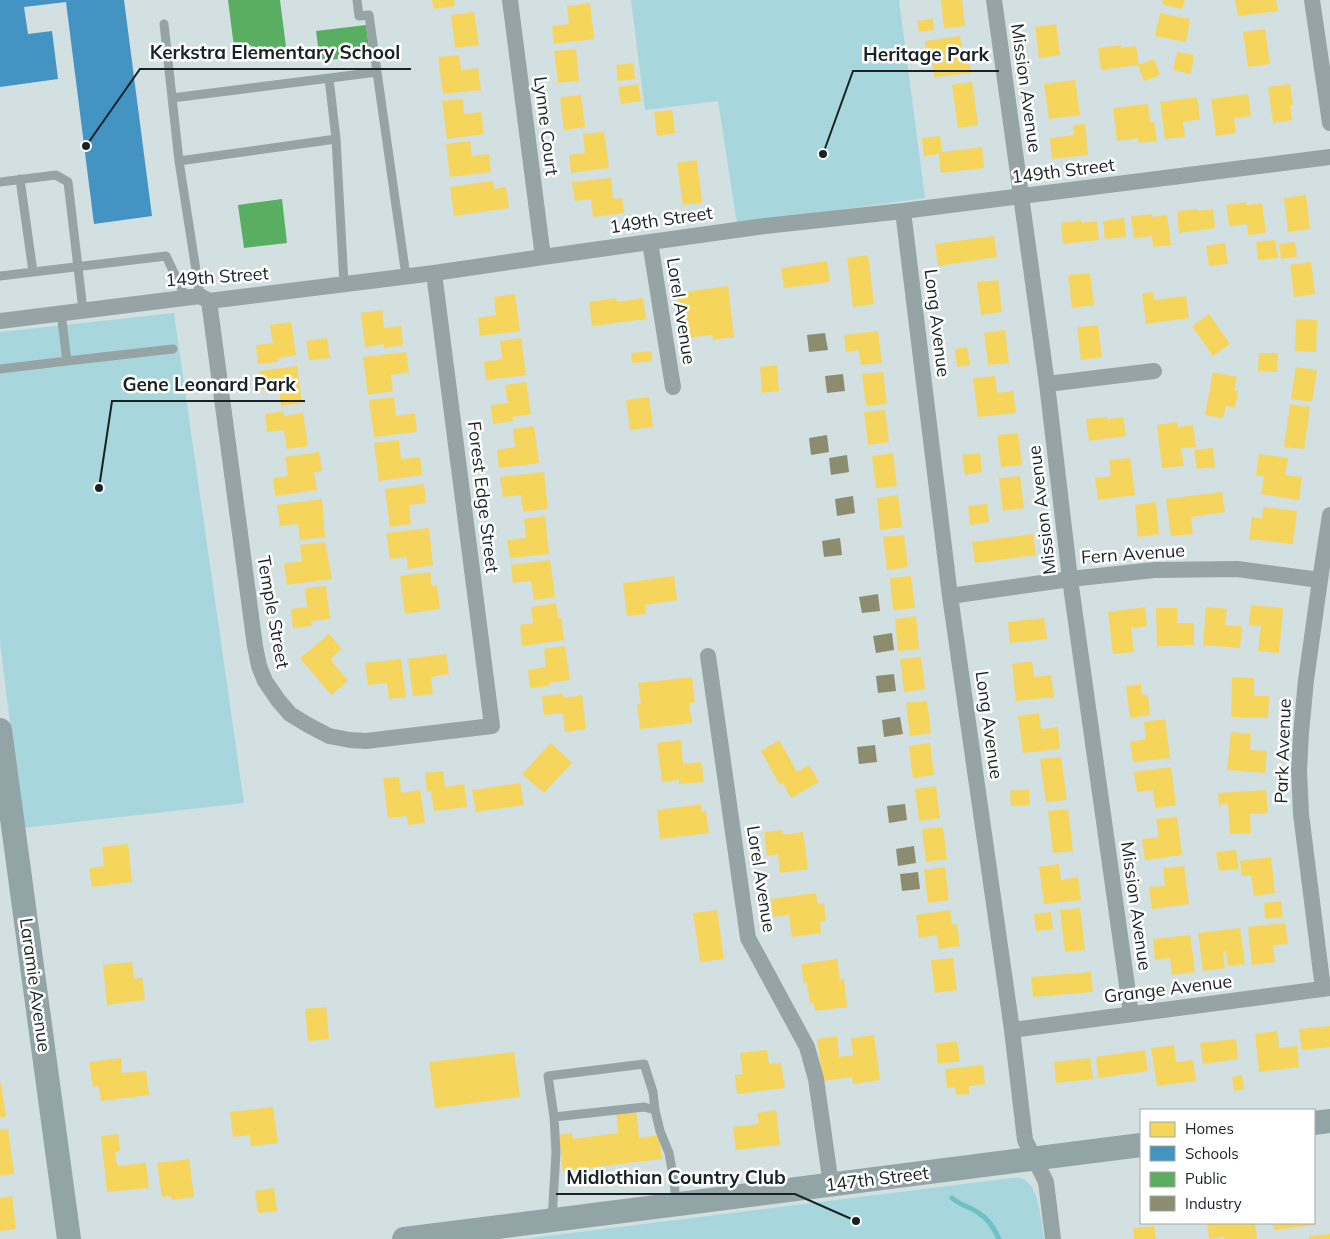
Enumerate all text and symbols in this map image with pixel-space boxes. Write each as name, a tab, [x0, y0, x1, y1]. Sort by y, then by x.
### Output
street label: Mission Avenue	[1006, 22, 1047, 154]
callout: Kerkstra Elementary School	[140, 35, 411, 69]
callout: Heritage Park	[853, 37, 999, 71]
text: Kerkstra Elementary School	[150, 40, 400, 64]
text: Heritage Park	[863, 42, 989, 66]
street label: Lynne Court	[529, 75, 564, 177]
street label: 149th Street	[1010, 153, 1116, 188]
street label: 149th Street	[608, 201, 714, 238]
street label: Lorel Avenue	[662, 256, 701, 366]
street label: 149th Street	[164, 261, 270, 292]
street label: Long Avenue	[919, 268, 956, 378]
callout: Gene Leonard Park	[112, 367, 305, 401]
text: Gene Leonard Park	[122, 372, 296, 396]
street label: Forest Edge Street	[463, 420, 504, 574]
street label: Mission Avenue	[1022, 444, 1061, 576]
street label: Fern Avenue	[1080, 538, 1186, 569]
street label: Temple Street	[252, 554, 295, 670]
street label: Long Avenue	[971, 669, 1008, 780]
street label: Park Avenue	[1269, 698, 1296, 804]
street label: Lorel Avenue	[742, 824, 781, 934]
street label: Mission Avenue	[1116, 840, 1157, 972]
street label: Laramie Avenue	[15, 916, 56, 1053]
street label: Grange Avenue	[1103, 969, 1233, 1008]
legend	[1140, 1109, 1315, 1224]
text: Homes	[1185, 1119, 1234, 1138]
text: Schools	[1185, 1144, 1239, 1163]
callout: Midlothian Country Club	[556, 1160, 795, 1194]
street label: 147th Street	[824, 1161, 930, 1196]
text: Midlothian Country Club	[566, 1165, 786, 1189]
text: Public	[1185, 1169, 1227, 1188]
text: Industry	[1185, 1194, 1242, 1213]

